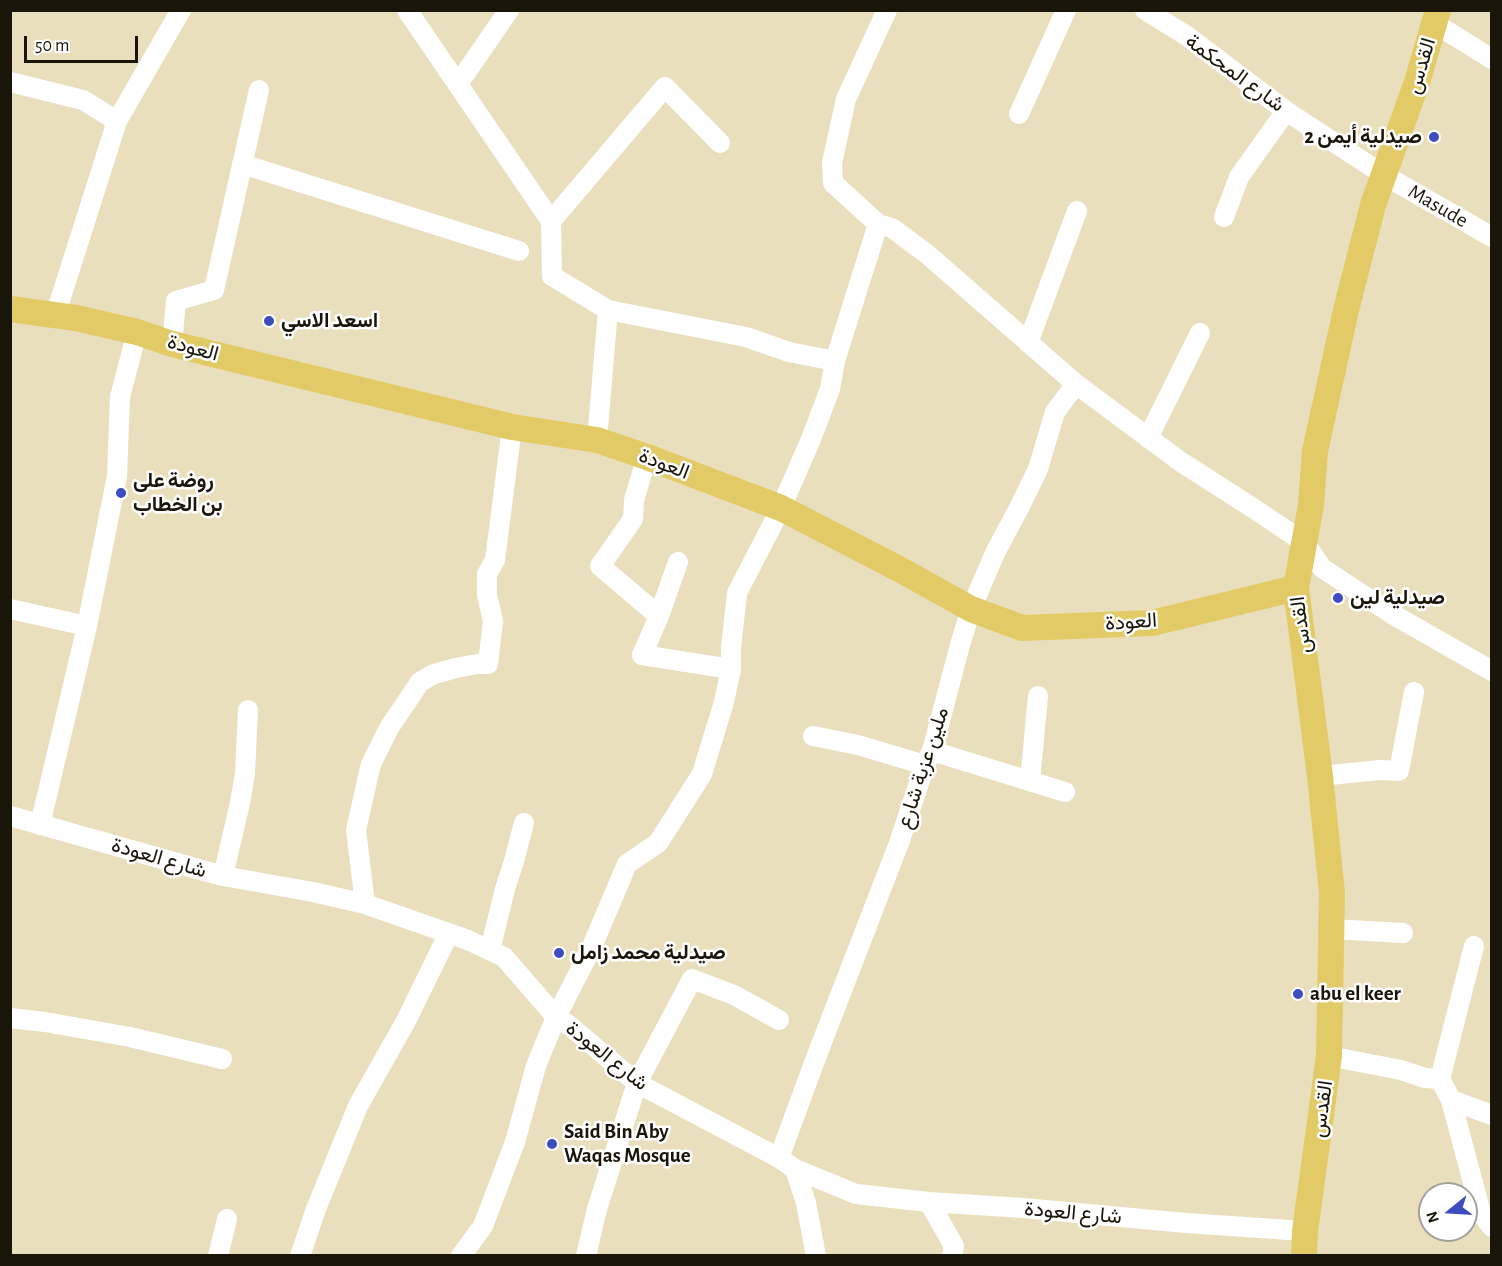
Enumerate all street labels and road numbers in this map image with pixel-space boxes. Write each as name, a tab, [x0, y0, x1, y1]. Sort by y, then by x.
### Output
street label: شارع المحكمة	[1180, 29, 1290, 117]
street label: القدس	[1401, 35, 1441, 97]
street label: Masude	[1404, 179, 1472, 233]
street label: العودة	[165, 329, 221, 367]
street label: العودة	[635, 443, 693, 485]
street label: القدس	[1285, 595, 1317, 655]
street label: العودة	[1104, 608, 1158, 636]
street label: ملين عزبة شارع	[892, 704, 954, 832]
street label: شارع العودة	[109, 832, 209, 884]
street label: شارع العودة	[561, 1016, 653, 1096]
street label: القدس	[1306, 1079, 1338, 1139]
street label: شارع العودة	[1023, 1196, 1123, 1230]

